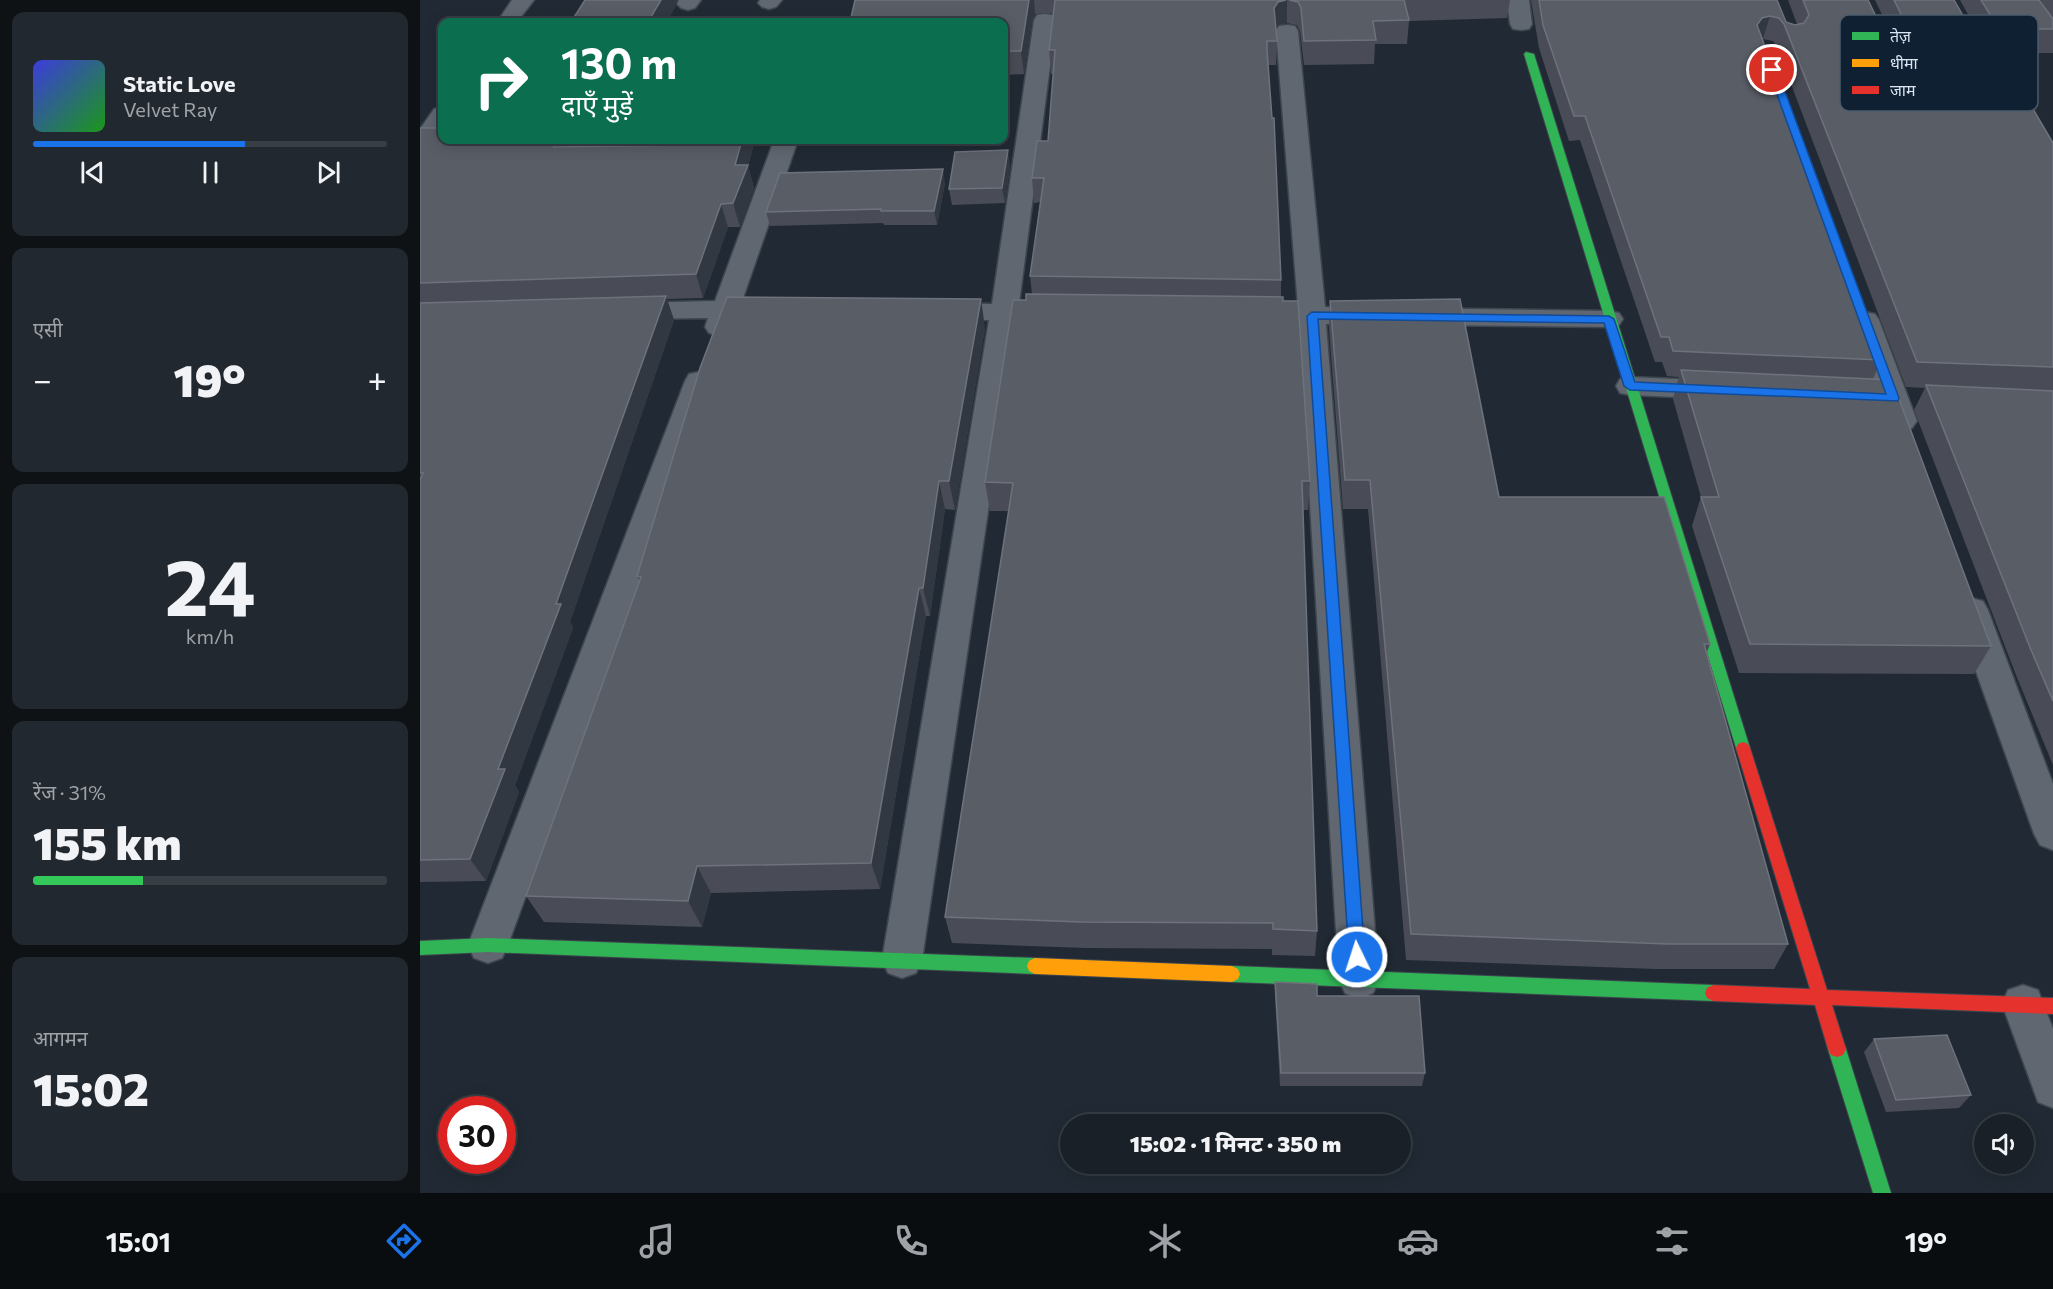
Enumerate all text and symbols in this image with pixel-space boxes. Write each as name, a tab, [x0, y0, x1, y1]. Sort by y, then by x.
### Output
legend	[1840, 15, 2038, 111]
text: तेज़	[1890, 26, 1912, 45]
text: 130 m	[561, 36, 677, 88]
icon: right	[462, 42, 540, 120]
pin	[1746, 44, 1797, 95]
icon: arrive	[1755, 53, 1788, 86]
text: धीमा	[1890, 53, 1919, 72]
text: Static Love	[123, 70, 236, 97]
text: जाम	[1890, 80, 1916, 99]
text: दाएँ मुड़ें	[561, 88, 633, 121]
text: Velvet Ray	[123, 97, 217, 121]
icon: previous	[76, 156, 109, 189]
icon: pause	[194, 156, 227, 189]
icon: next	[312, 156, 345, 189]
text: एसी	[33, 317, 63, 341]
text: 19°	[174, 351, 246, 406]
text: −	[33, 358, 52, 399]
text: +	[368, 358, 387, 399]
text: 24	[164, 537, 256, 632]
text: km/h	[186, 624, 234, 648]
text: रेंज · 31%	[33, 780, 106, 804]
text: 155 km	[33, 814, 181, 869]
position arrow	[1325, 925, 1389, 989]
text: आगमन	[33, 1026, 88, 1050]
text: 15:02	[33, 1060, 149, 1115]
speed limit sign: 30	[438, 1096, 516, 1174]
map controls	[1974, 1114, 2034, 1174]
button: sound	[1974, 1114, 2034, 1174]
text: 15:02 · 1 मिनट · 350 m	[1130, 1130, 1341, 1157]
icon: directions	[383, 1220, 425, 1262]
icon: music	[636, 1220, 678, 1262]
icon: phone	[890, 1220, 932, 1262]
icon: climate	[1144, 1220, 1186, 1262]
icon: car	[1397, 1220, 1439, 1262]
icon: filters	[1651, 1220, 1693, 1262]
text: 15:01	[106, 1225, 171, 1258]
text: 19°	[1905, 1225, 1947, 1258]

